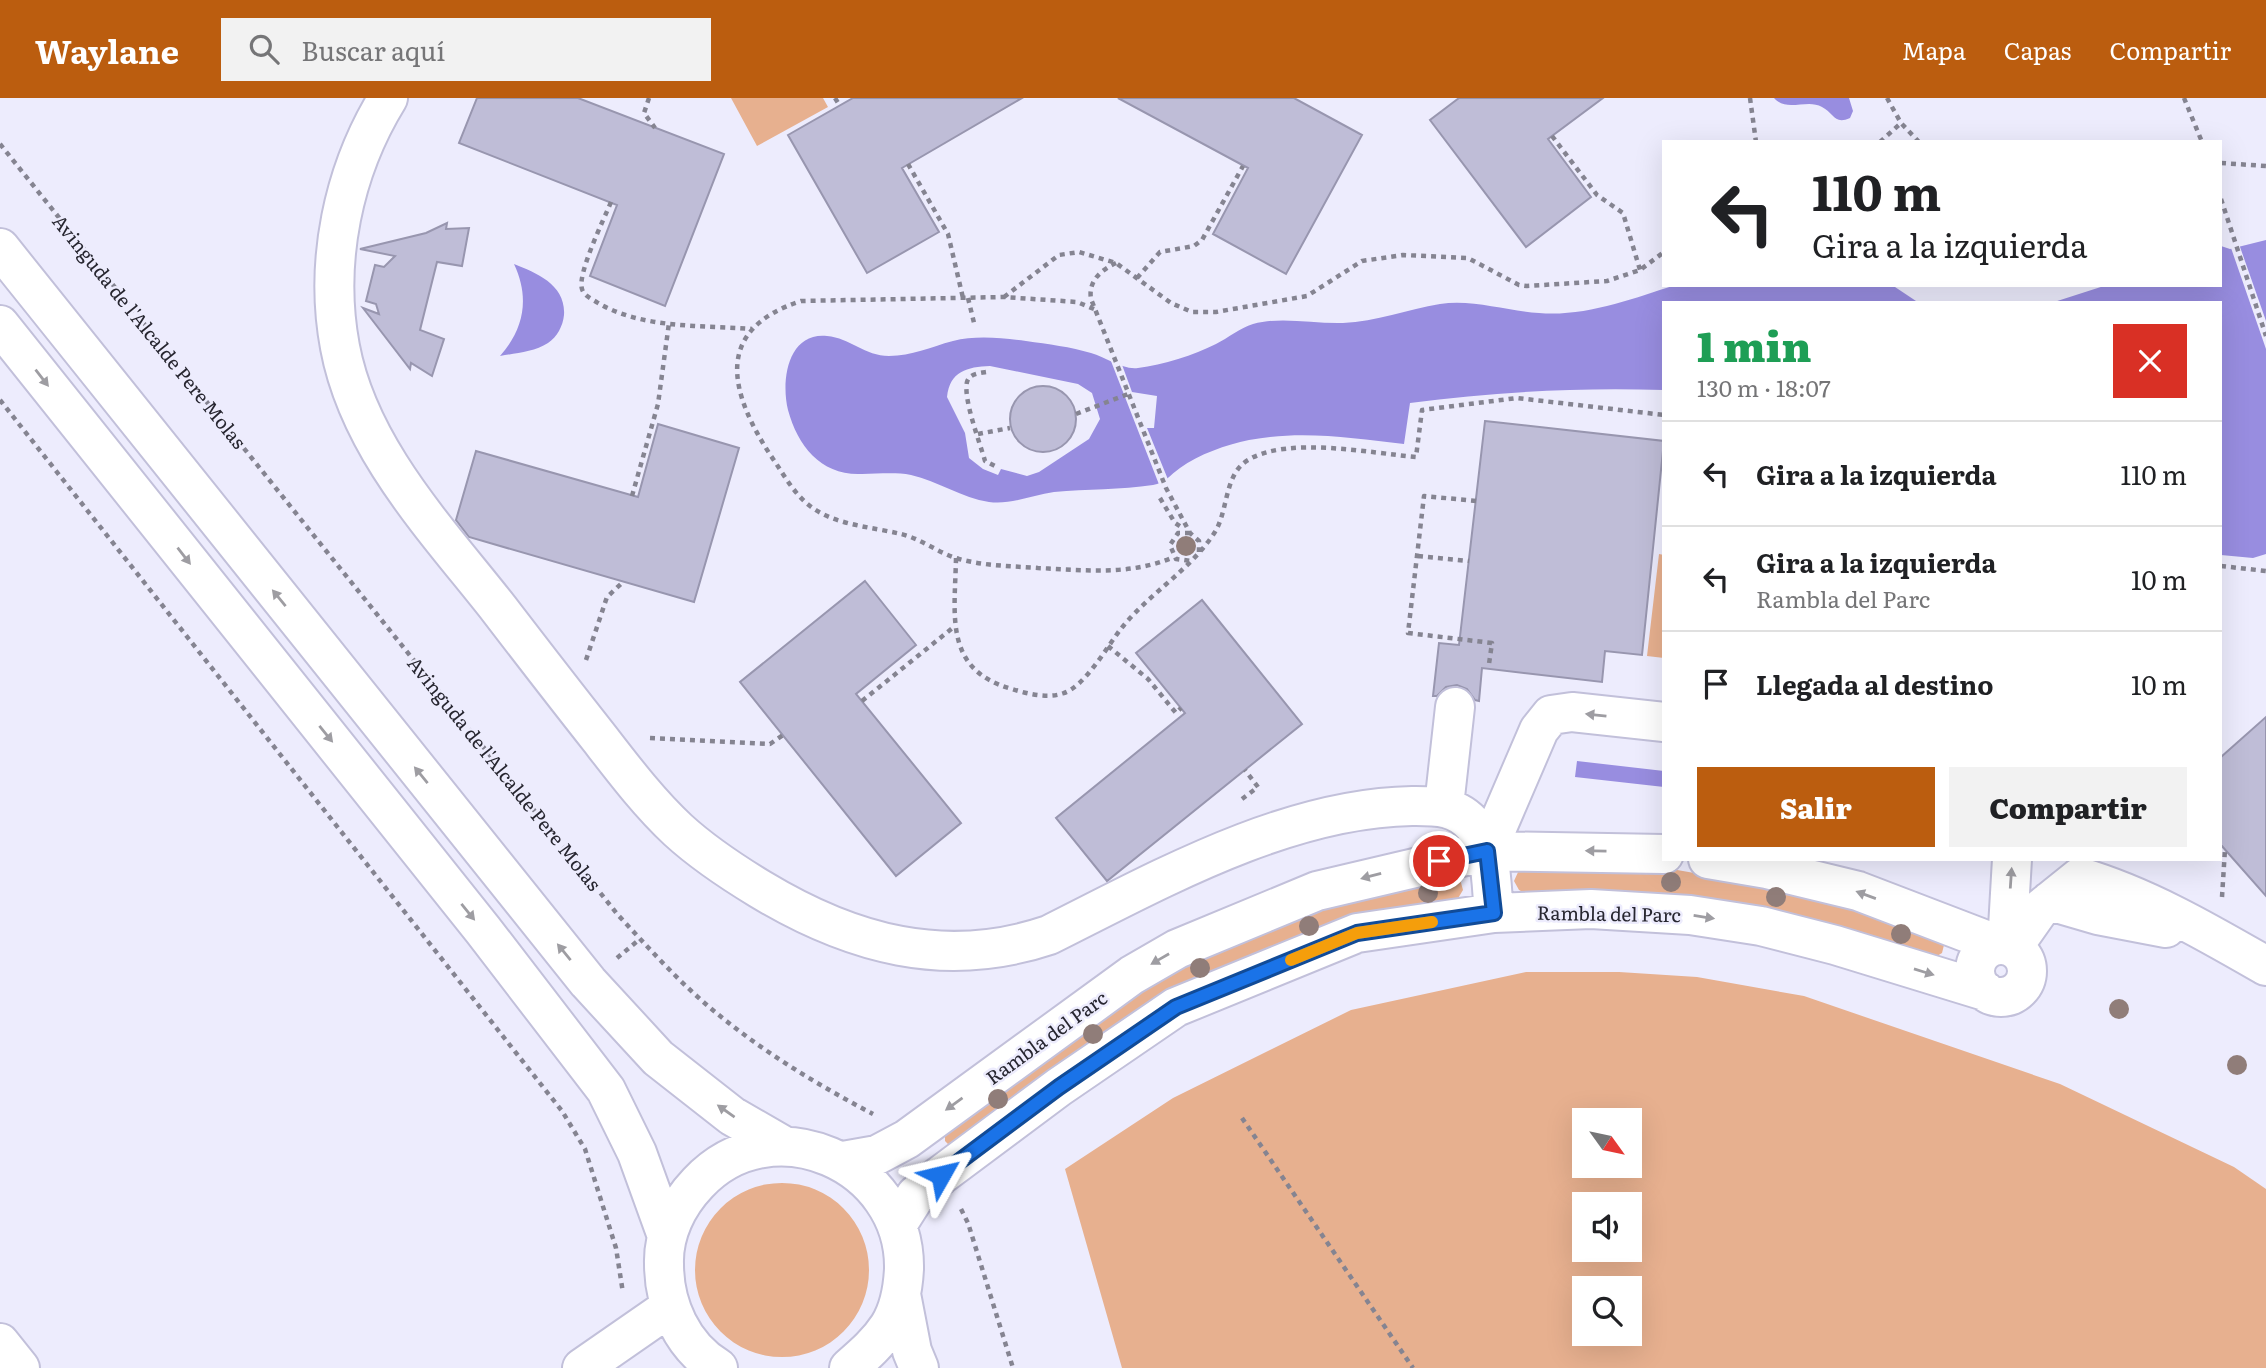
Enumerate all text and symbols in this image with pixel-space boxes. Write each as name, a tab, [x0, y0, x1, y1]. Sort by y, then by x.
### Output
search box	[221, 18, 711, 81]
text: Waylane	[35, 25, 179, 74]
icon: search	[245, 30, 283, 68]
text: Buscar aquí	[301, 30, 445, 69]
text: Mapa	[1902, 32, 1966, 67]
text: Capas	[2004, 32, 2071, 67]
text: Compartir	[2109, 32, 2231, 67]
text: 110 m	[1812, 153, 1941, 226]
icon: left	[1697, 168, 1788, 259]
street label: Avinguda de l'Alcalde Pere Molas	[47, 208, 254, 454]
text: Gira a la izquierda	[1812, 220, 2087, 268]
text: 1 min	[1697, 313, 1812, 375]
button: close	[2113, 324, 2187, 398]
one-way arrow	[35, 369, 49, 387]
text: 130 m · 18:07	[1697, 370, 1831, 404]
text: Gira a la izquierda	[1756, 454, 1997, 493]
text: 110 m	[2120, 454, 2187, 493]
icon: left	[1697, 455, 1735, 493]
text: Gira a la izquierda	[1756, 542, 1997, 581]
one-way arrow	[176, 547, 191, 565]
text: 10 m	[2131, 559, 2187, 598]
icon: left	[1697, 560, 1735, 598]
text: Rambla del Parc	[1756, 581, 1930, 615]
one-way arrow	[272, 589, 287, 606]
street label: Avinguda de l'Alcalde Pere Molas	[402, 650, 609, 896]
text: Llegada al destino	[1756, 664, 1993, 703]
text: 10 m	[2131, 664, 2187, 703]
icon: arrive	[1697, 665, 1735, 703]
one-way arrow	[1585, 709, 1607, 720]
one-way arrow	[318, 725, 333, 743]
one-way arrow	[414, 767, 429, 785]
button: Salir	[1697, 767, 1935, 847]
button: Compartir	[1949, 767, 2187, 847]
pin	[1409, 831, 1469, 891]
icon: arrive	[1420, 842, 1458, 880]
one-way arrow	[1585, 846, 1607, 857]
one-way arrow	[2006, 866, 2017, 888]
one-way arrow	[1361, 872, 1382, 882]
one-way arrow	[1856, 889, 1877, 900]
street label: Rambla del Parc	[1537, 898, 1681, 928]
one-way arrow	[460, 903, 475, 920]
one-way arrow	[1693, 912, 1715, 923]
one-way arrow	[557, 944, 572, 961]
one-way arrow	[1151, 953, 1170, 965]
one-way arrow	[1914, 968, 1935, 978]
street label: Rambla del Parc	[980, 983, 1112, 1091]
one-way arrow	[945, 1097, 963, 1111]
one-way arrow	[717, 1104, 735, 1118]
north arrow	[1572, 1108, 1642, 1178]
map controls	[1572, 1108, 1642, 1346]
position arrow	[904, 1138, 978, 1212]
button: sound	[1572, 1192, 1642, 1262]
button: search	[1572, 1276, 1642, 1346]

